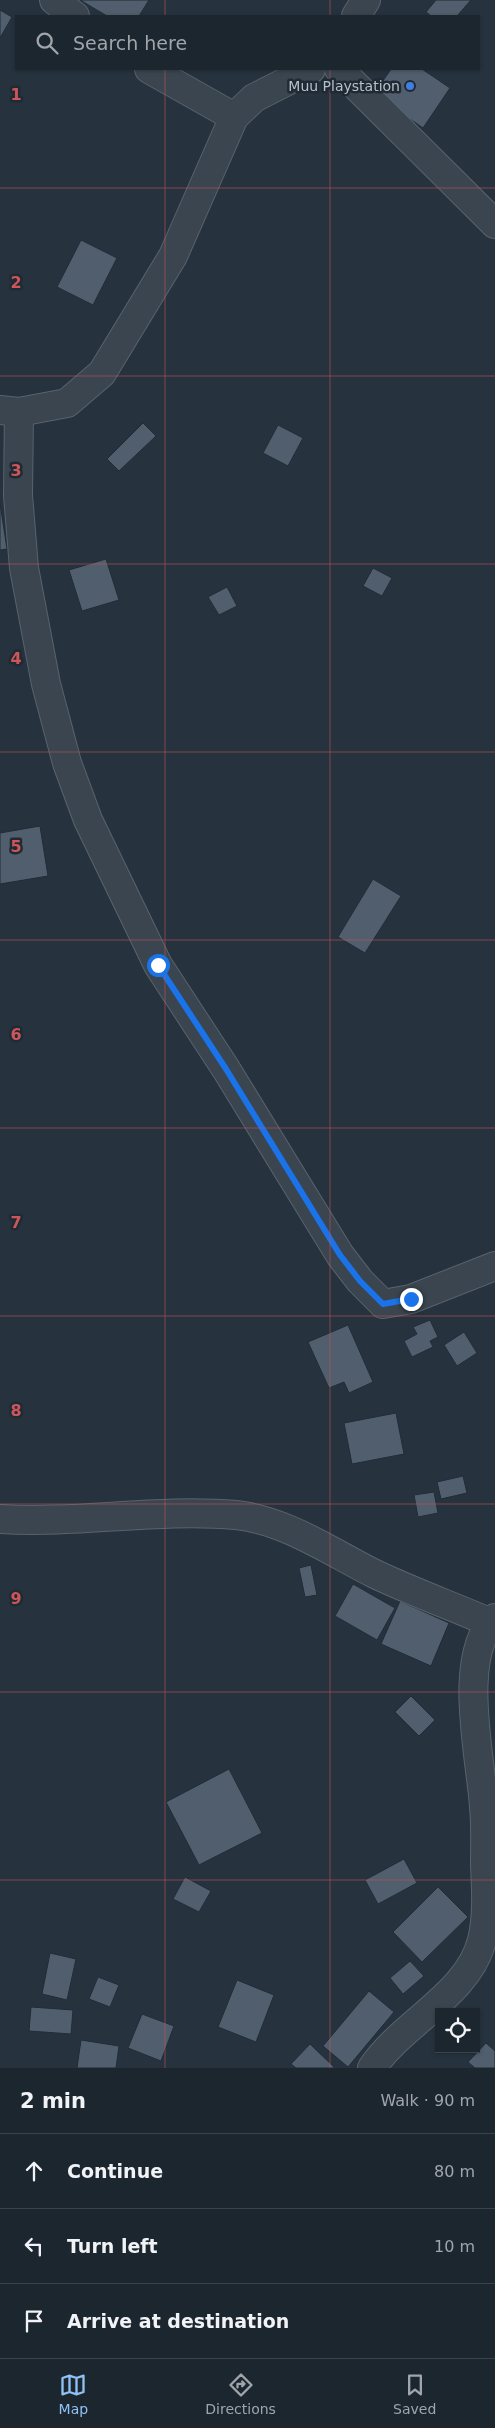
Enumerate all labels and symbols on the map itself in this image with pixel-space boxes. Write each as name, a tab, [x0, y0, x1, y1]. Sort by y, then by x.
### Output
place label: Muu Playstation	[288, 78, 400, 94]
marker: Muu Playstation	[404, 80, 416, 92]
text: 1	[10, 85, 22, 104]
text: 2	[10, 273, 22, 292]
text: 3	[10, 461, 22, 480]
text: 4	[10, 649, 22, 668]
text: 5	[10, 837, 22, 856]
route start	[147, 954, 170, 977]
text: 6	[10, 1025, 22, 1044]
text: 7	[10, 1213, 22, 1232]
route end	[400, 1288, 423, 1311]
text: 8	[10, 1401, 22, 1420]
text: 9	[10, 1589, 22, 1608]

